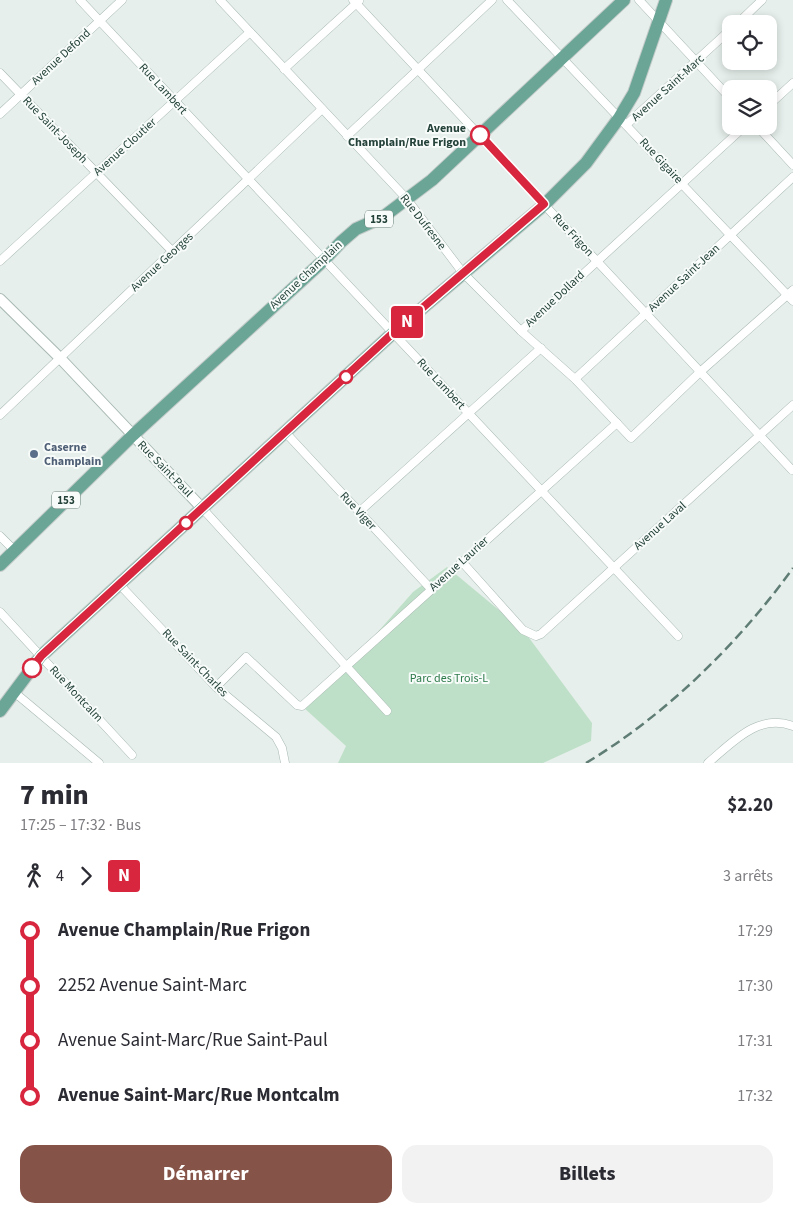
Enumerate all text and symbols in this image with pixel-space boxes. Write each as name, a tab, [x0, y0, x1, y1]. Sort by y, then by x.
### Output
map controls	[722, 15, 777, 135]
button: locate	[722, 15, 777, 70]
street label: Avenue Defond	[27, 25, 95, 89]
street label: Avenue Saint-Marc	[628, 50, 709, 125]
street label: Rue Lambert	[135, 60, 191, 118]
button: layers	[722, 80, 777, 135]
street label: Rue Saint-Joseph	[19, 93, 91, 167]
street label: Avenue Cloutier	[90, 114, 161, 180]
place label: Avenue Champlain/Rue Frigon	[348, 120, 466, 151]
marker: Avenue Champlain/Rue Frigon	[470, 125, 490, 145]
street label: Rue Gigaire	[635, 134, 687, 188]
street label: Rue Dufresne	[396, 190, 450, 254]
road number: 153	[365, 210, 393, 228]
street label: Rue Frigon	[549, 210, 597, 260]
street label: Avenue Georges	[127, 228, 197, 296]
street label: Avenue Champlain	[266, 237, 346, 313]
street label: Avenue Saint-Jean	[644, 240, 724, 316]
street label: Avenue Dollard	[521, 267, 589, 331]
line badge: N	[391, 306, 423, 338]
text: N	[401, 309, 413, 334]
street label: Rue Lambert	[413, 355, 469, 413]
unlabelled marker	[339, 370, 353, 384]
street label: Rue Saint-Paul	[134, 437, 196, 501]
place label: Caserne Champlain	[44, 439, 101, 470]
marker: Caserne Champlain	[28, 448, 40, 460]
street label: Rue Viger	[336, 488, 381, 535]
road number: 153	[52, 492, 80, 508]
street label: Avenue Laval	[630, 498, 690, 554]
unlabelled marker	[179, 516, 193, 530]
street label: Avenue Laurier	[425, 532, 493, 595]
street label: Rue Saint-Charles	[158, 625, 232, 701]
unlabelled marker	[22, 658, 42, 678]
street label: Rue Montcalm	[45, 662, 107, 726]
park label: Parc des Trois-L	[410, 670, 488, 687]
text: 7 min	[20, 775, 89, 815]
text: $2.20	[727, 792, 773, 819]
text: 17:25 – 17:32 · Bus	[20, 814, 141, 836]
icon: walk	[20, 862, 48, 890]
icon: forward	[72, 862, 100, 890]
text: N	[118, 863, 130, 888]
text: 4	[56, 865, 64, 887]
text: 3 arrêts	[723, 865, 773, 887]
text: Avenue Champlain/Rue Frigon	[58, 917, 310, 944]
text: 17:29	[737, 920, 773, 942]
text: 2252 Avenue Saint-Marc	[58, 972, 247, 999]
text: 17:30	[737, 975, 773, 997]
text: Avenue Saint-Marc/Rue Saint-Paul	[58, 1027, 328, 1054]
text: 17:31	[737, 1030, 773, 1052]
text: Avenue Saint-Marc/Rue Montcalm	[58, 1082, 340, 1109]
text: 17:32	[737, 1085, 773, 1107]
button: Démarrer	[20, 1145, 392, 1203]
button: Billets	[402, 1145, 773, 1203]

